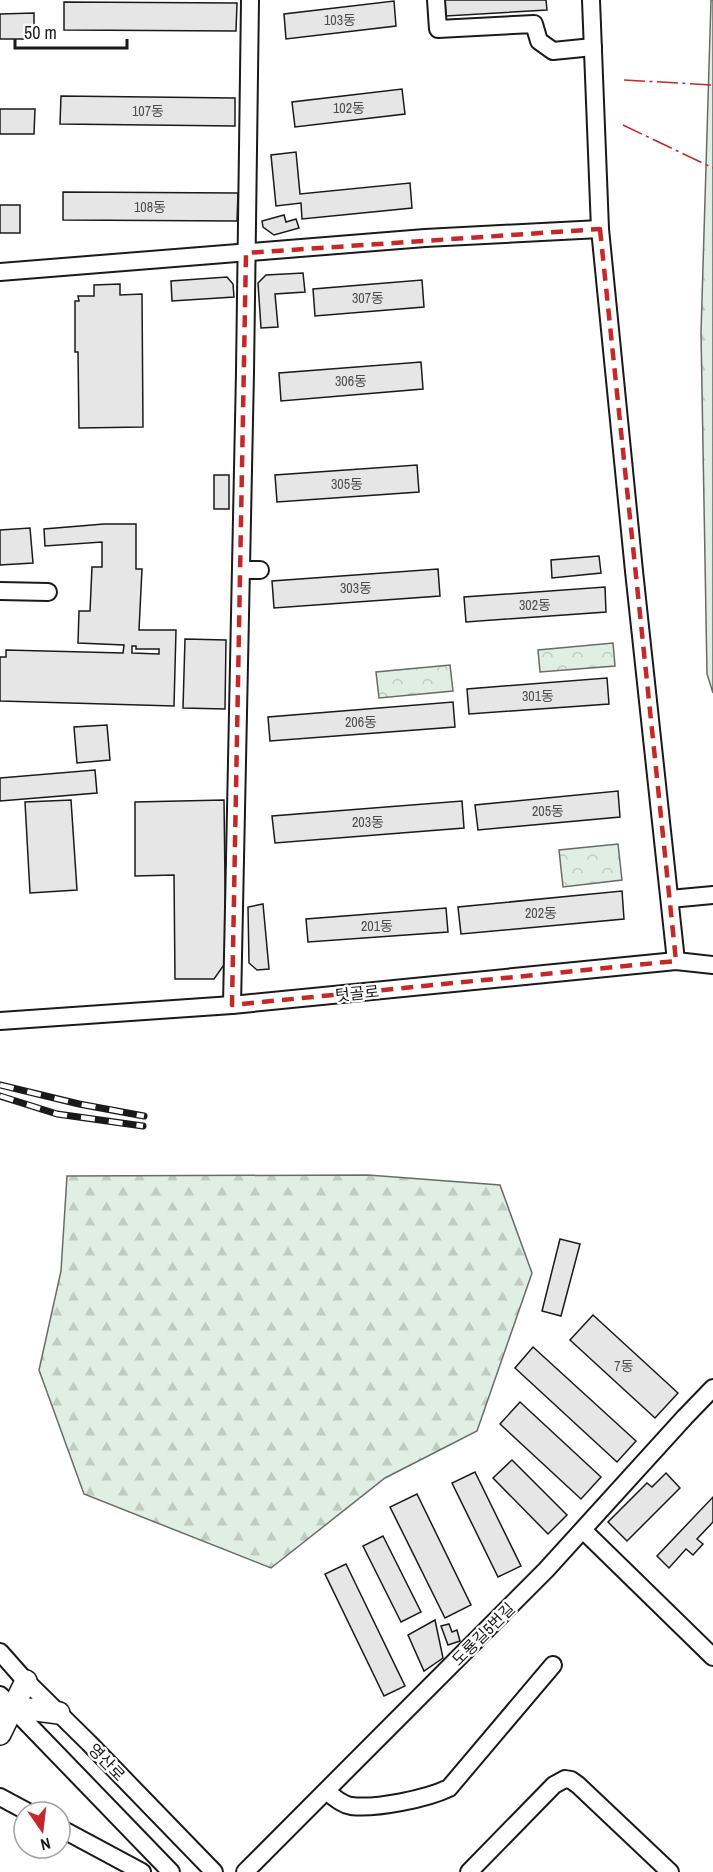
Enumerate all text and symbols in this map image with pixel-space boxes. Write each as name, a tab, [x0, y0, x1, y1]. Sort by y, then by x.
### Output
house number: 103동	[324, 11, 356, 29]
scale bar	[15, 12, 128, 50]
text: 50 m	[24, 20, 57, 45]
house number: 102동	[333, 99, 365, 117]
house number: 107동	[132, 102, 164, 120]
house number: 108동	[134, 198, 166, 216]
house number: 307동	[352, 289, 384, 307]
house number: 306동	[335, 372, 367, 390]
house number: 305동	[331, 475, 363, 493]
house number: 303동	[340, 579, 372, 597]
house number: 302동	[519, 596, 551, 614]
house number: 301동	[522, 687, 554, 705]
house number: 206동	[345, 713, 377, 731]
house number: 205동	[532, 802, 564, 820]
house number: 203동	[352, 813, 384, 831]
house number: 202동	[525, 904, 557, 922]
house number: 201동	[361, 917, 393, 935]
street label: 텃골로	[334, 980, 380, 1006]
house number: 7동	[614, 1357, 634, 1375]
street label: 도룡길5번길	[447, 1598, 519, 1670]
street label: 영산로	[84, 1738, 130, 1786]
north arrow	[12, 1800, 72, 1860]
text: N	[38, 1833, 53, 1856]

